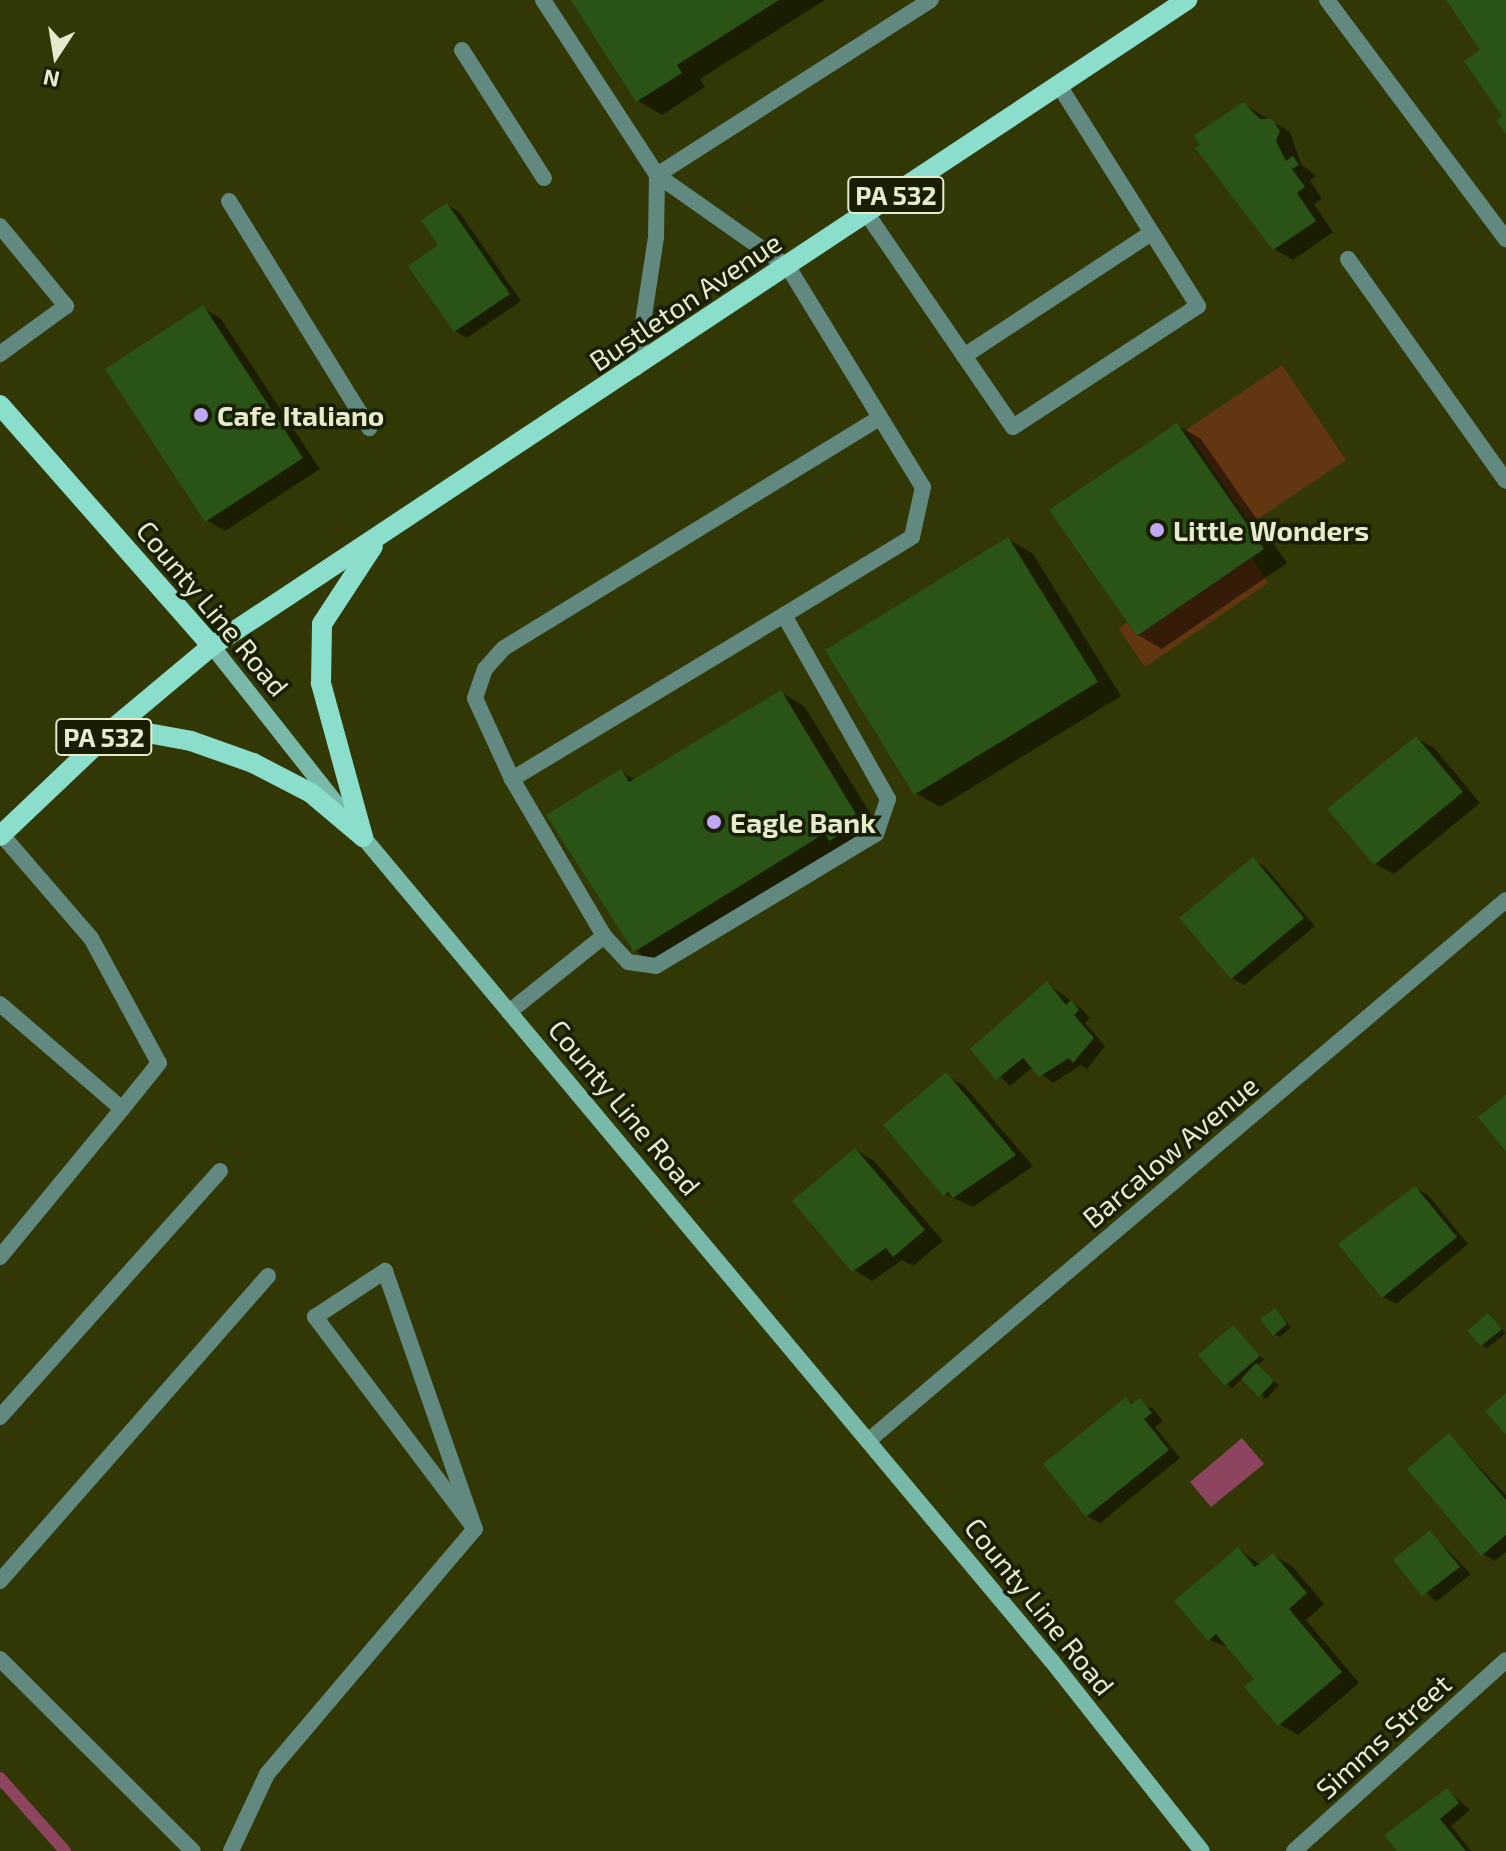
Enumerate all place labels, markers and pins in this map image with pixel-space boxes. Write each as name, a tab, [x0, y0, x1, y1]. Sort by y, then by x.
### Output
place label: Cafe Italiano	[217, 398, 384, 432]
marker: Cafe Italiano	[192, 406, 210, 424]
place label: Little Wonders	[1173, 513, 1369, 547]
marker: Little Wonders	[1148, 521, 1166, 539]
place label: Eagle Bank	[730, 805, 876, 839]
marker: Eagle Bank	[705, 813, 723, 831]

